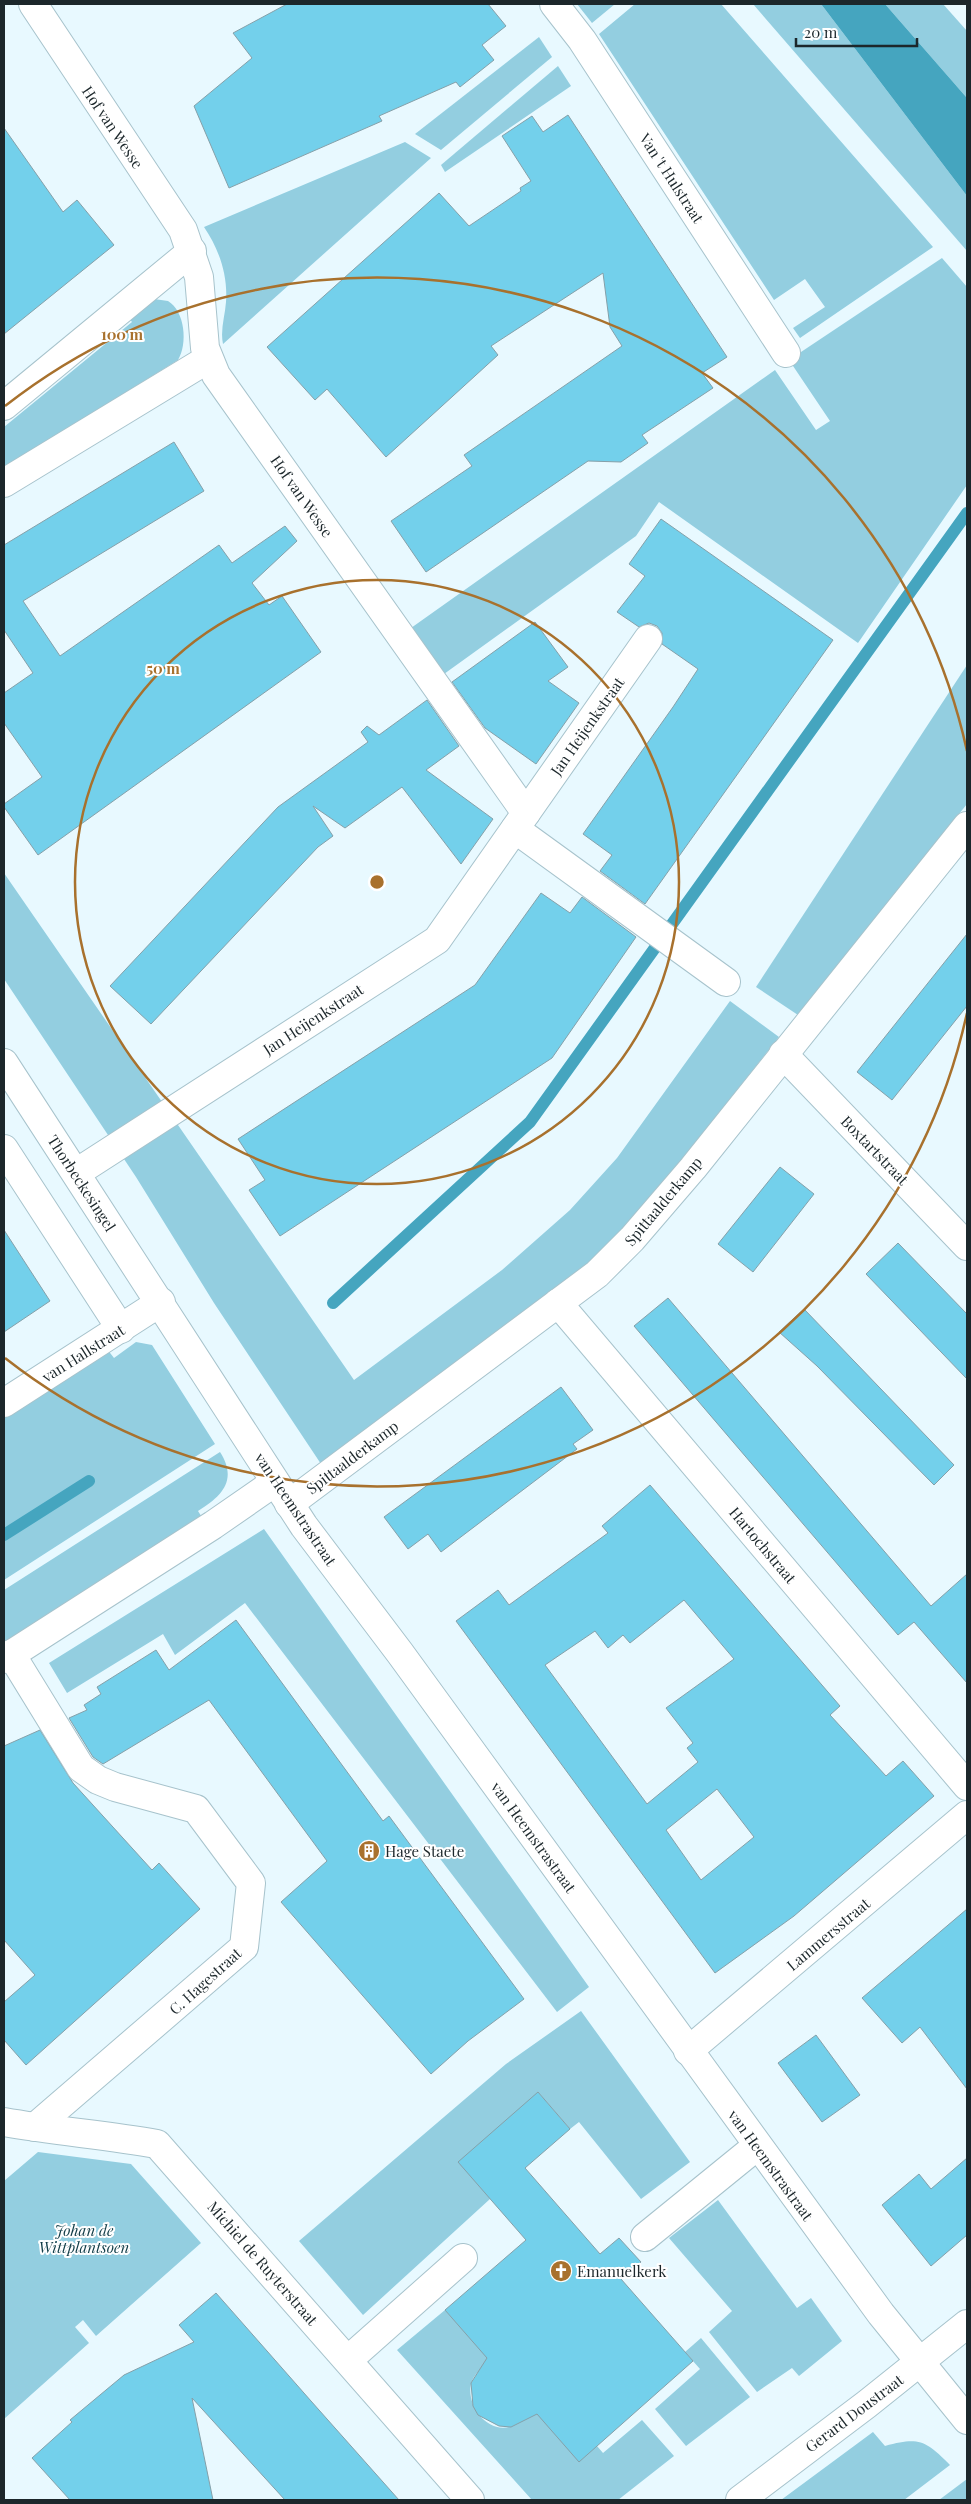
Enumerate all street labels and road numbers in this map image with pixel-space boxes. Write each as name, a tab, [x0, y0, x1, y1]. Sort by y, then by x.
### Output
street label: Hof van Wesse	[78, 82, 148, 172]
street label: Van 't Hulstraat	[635, 128, 709, 227]
street label: Hof van Wesse	[266, 451, 338, 541]
street label: Jan Heijenkstraat	[545, 672, 629, 780]
street label: Jan Heijenkstraat	[258, 979, 367, 1059]
street label: Boxtartstraat	[837, 1111, 914, 1189]
street label: Thorbeckesingel	[43, 1131, 121, 1235]
street label: Spittaalderkamp	[620, 1152, 706, 1250]
street label: van Hallstraat	[37, 1319, 129, 1387]
street label: Spittaalderkamp	[302, 1416, 402, 1498]
street label: van Heemstrastraat	[250, 1448, 342, 1570]
street label: Hartochstraat	[725, 1503, 801, 1588]
street label: van Heemstrastraat	[487, 1777, 581, 1897]
street label: Lammersstraat	[782, 1893, 874, 1975]
street label: C. Hagestraat	[165, 1943, 246, 2019]
street label: van Heemstrastraat	[724, 2105, 818, 2225]
street label: Michiel de Ruyterstraat	[204, 2197, 323, 2330]
street label: Gerard Doustraat	[801, 2369, 908, 2456]

